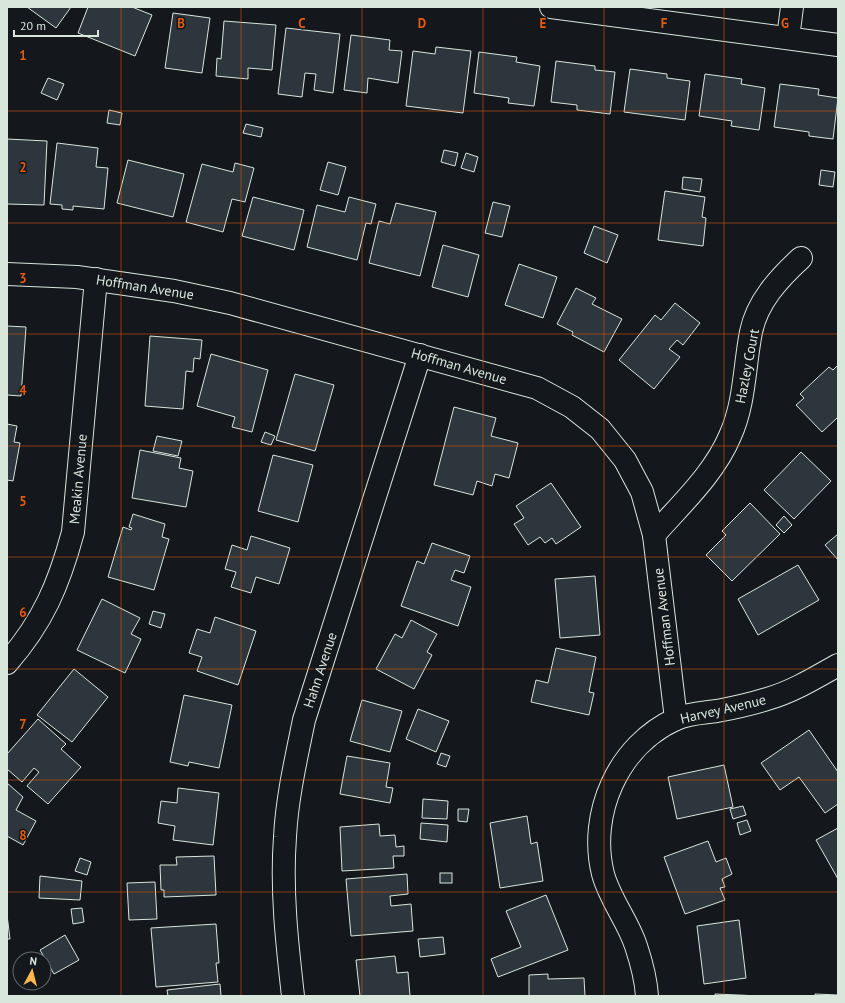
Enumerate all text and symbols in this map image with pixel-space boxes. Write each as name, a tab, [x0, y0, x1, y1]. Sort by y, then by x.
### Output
scale bar	[14, 12, 98, 38]
text: B	[177, 15, 185, 32]
text: C	[298, 15, 306, 32]
text: D	[418, 15, 426, 32]
text: E	[540, 15, 547, 32]
text: F	[661, 15, 668, 32]
text: G	[781, 15, 789, 32]
text: 20 m	[20, 18, 46, 33]
text: 1	[19, 47, 27, 64]
text: 2	[19, 159, 27, 176]
text: 3	[19, 270, 27, 287]
street label: Hoffman Avenue	[95, 270, 195, 304]
street label: Hazley Court	[731, 327, 763, 405]
street label: Hoffman Avenue	[409, 344, 509, 388]
text: 4	[19, 382, 27, 399]
street label: Meakin Avenue	[65, 433, 91, 525]
text: 5	[19, 493, 27, 510]
street label: Hoffman Avenue	[649, 567, 679, 667]
text: 6	[19, 604, 27, 621]
street label: Hahn Avenue	[299, 630, 341, 710]
street label: Harvey Avenue	[678, 690, 768, 728]
text: 7	[19, 716, 27, 733]
text: 8	[19, 827, 27, 844]
north arrow	[12, 951, 52, 991]
text: N	[29, 954, 38, 968]

